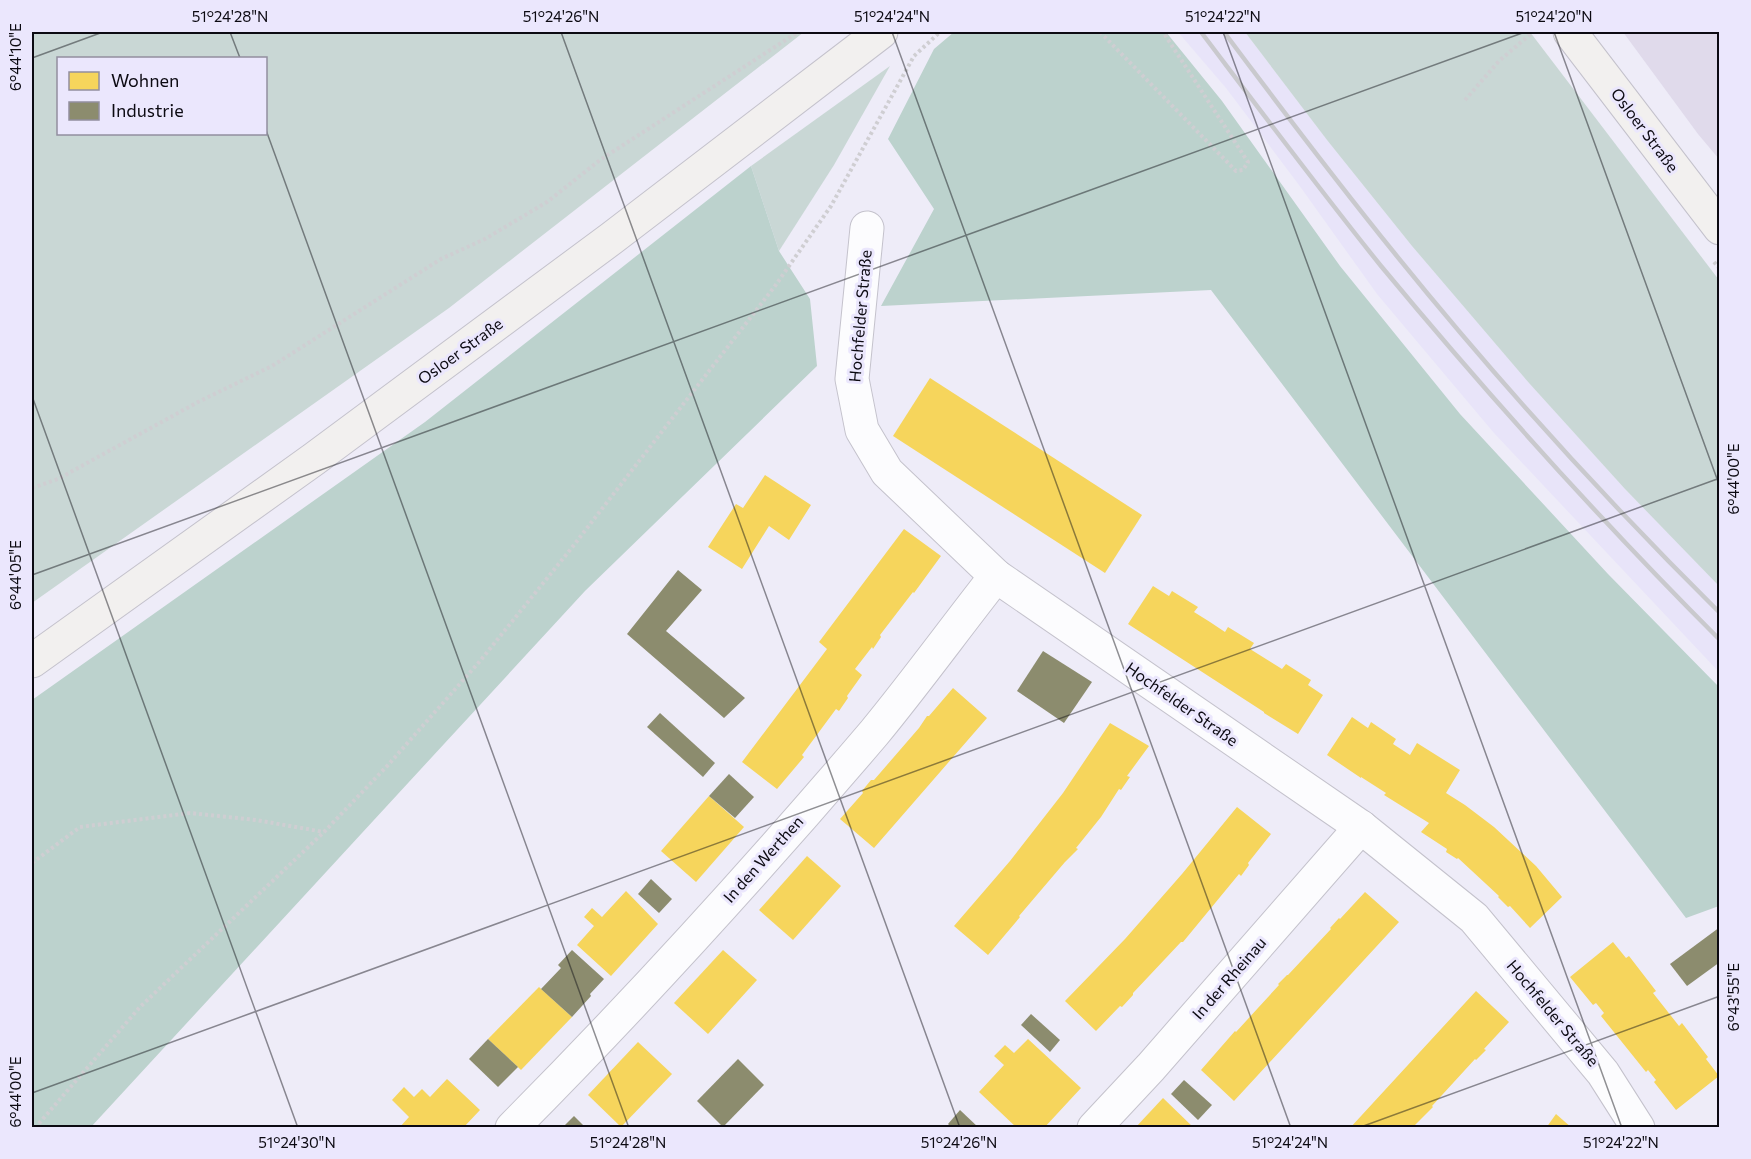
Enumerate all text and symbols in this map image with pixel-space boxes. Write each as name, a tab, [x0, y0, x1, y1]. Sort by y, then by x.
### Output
text: 51°24'28"N	[192, 7, 268, 25]
text: 51°24'26"N	[523, 7, 599, 25]
text: 51°24'24"N	[854, 7, 930, 25]
text: 51°24'22"N	[1185, 7, 1261, 25]
text: 51°24'20"N	[1515, 7, 1593, 25]
text: 6°44'10"E	[6, 23, 24, 91]
legend	[57, 57, 267, 135]
text: Wohnen	[111, 69, 179, 91]
street label: Osloer Straße	[1608, 84, 1683, 176]
text: Industrie	[111, 99, 184, 121]
street label: Hochfelder Straße	[844, 249, 875, 383]
street label: Osloer Straße	[414, 313, 506, 388]
text: 6°44'00"E	[1724, 443, 1742, 515]
text: 6°44'05"E	[6, 540, 24, 610]
street label: Hochfelder Straße	[1122, 658, 1242, 749]
street label: In den Werthen	[719, 811, 806, 906]
street label: In der Rheinau	[1188, 933, 1270, 1023]
street label: Hochfelder Straße	[1503, 956, 1603, 1070]
text: 6°43'55"E	[1724, 963, 1742, 1031]
text: 6°44'00"E	[6, 1056, 24, 1128]
text: 51°24'30"N	[258, 1133, 336, 1151]
text: 51°24'28"N	[590, 1133, 666, 1151]
text: 51°24'26"N	[921, 1133, 997, 1151]
text: 51°24'24"N	[1252, 1133, 1328, 1151]
text: 51°24'22"N	[1583, 1133, 1659, 1151]

